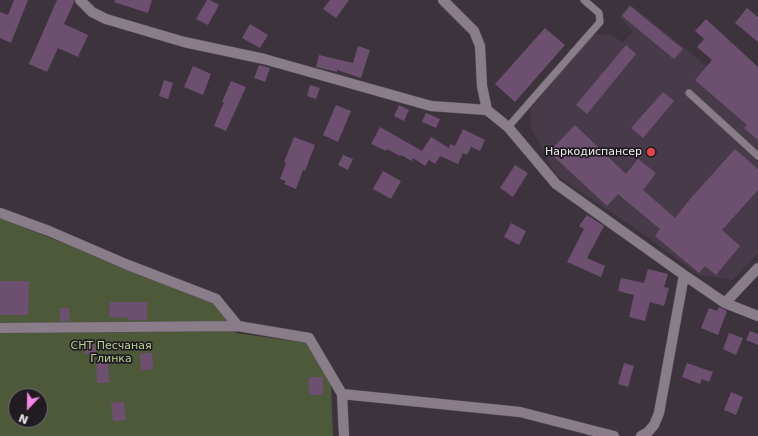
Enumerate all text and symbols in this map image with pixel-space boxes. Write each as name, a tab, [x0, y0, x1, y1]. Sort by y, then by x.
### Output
place label: Наркодиспансер	[545, 145, 642, 159]
marker: Наркодиспансер	[645, 146, 657, 158]
park label: СНТ Песчаная Глинка	[70, 339, 152, 365]
north arrow	[8, 388, 48, 428]
text: N	[17, 411, 30, 426]

